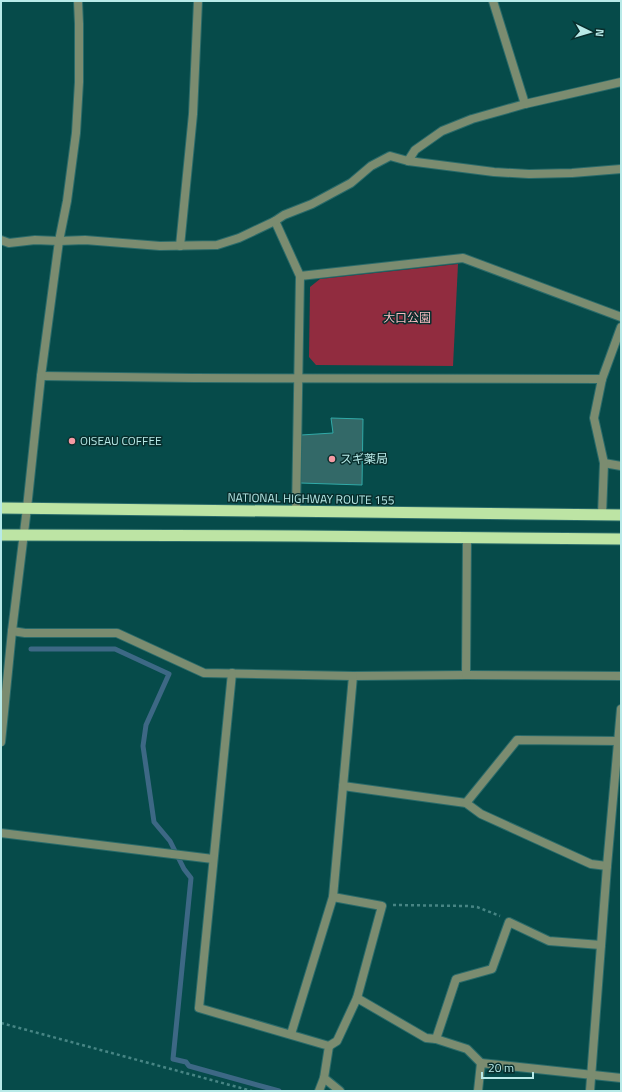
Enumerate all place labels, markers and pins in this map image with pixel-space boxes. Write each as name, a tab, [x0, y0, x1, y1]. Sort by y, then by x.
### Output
place label: OISEAU COFFEE	[80, 431, 162, 450]
marker: OISEAU COFFEE	[67, 436, 77, 446]
place label: スギ薬局	[340, 449, 388, 468]
marker: スギ薬局	[327, 454, 337, 464]

